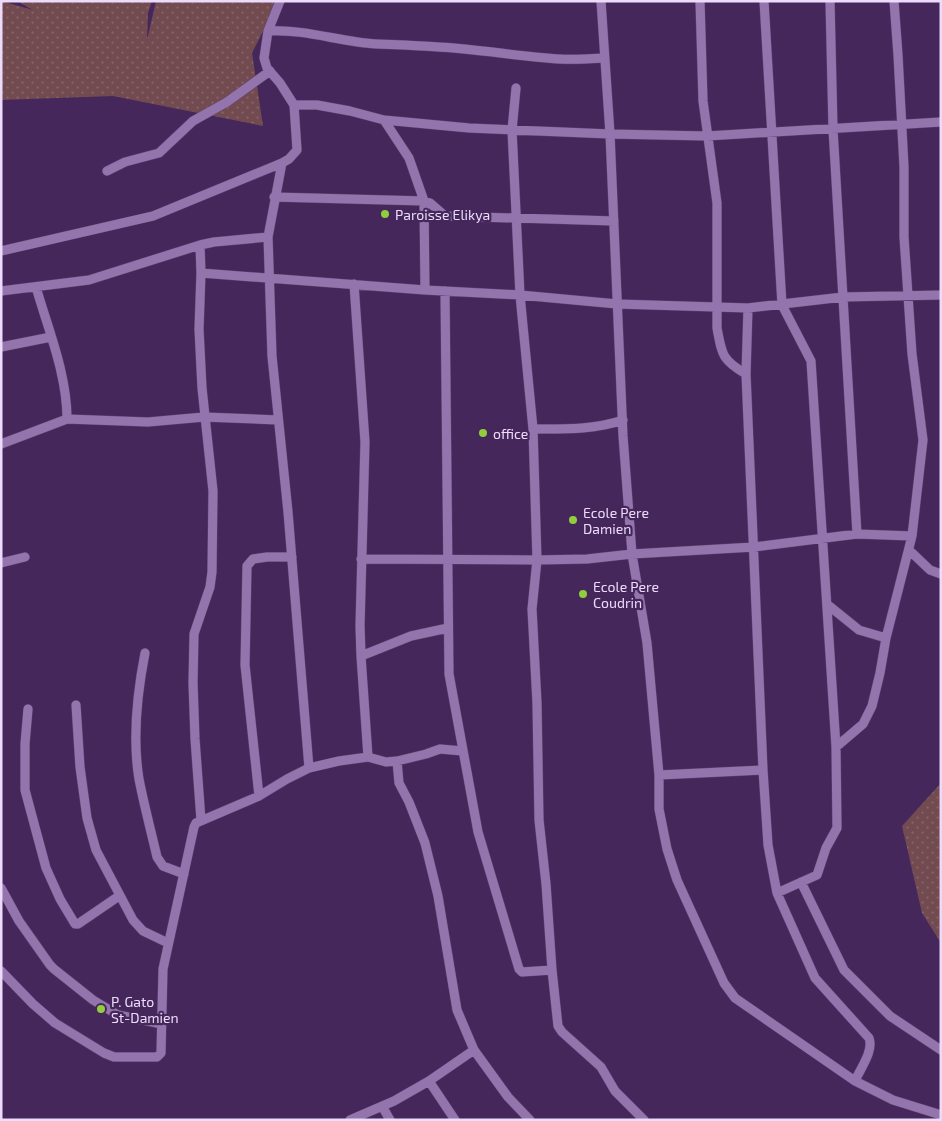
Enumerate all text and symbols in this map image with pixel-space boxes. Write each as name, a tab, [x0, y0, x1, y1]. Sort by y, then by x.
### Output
place label: Paroisse Elikya	[395, 206, 490, 223]
marker: Paroisse Elikya	[379, 208, 391, 220]
place label: office	[493, 425, 528, 442]
marker: office	[477, 427, 489, 439]
place label: Ecole Pere Damien	[583, 504, 649, 537]
marker: Ecole Pere Damien	[567, 514, 579, 526]
place label: Ecole Pere Coudrin	[593, 578, 659, 611]
marker: Ecole Pere Coudrin	[577, 588, 589, 600]
place label: P. Gato St-Damien	[111, 993, 179, 1026]
marker: P. Gato St-Damien	[95, 1003, 107, 1015]

